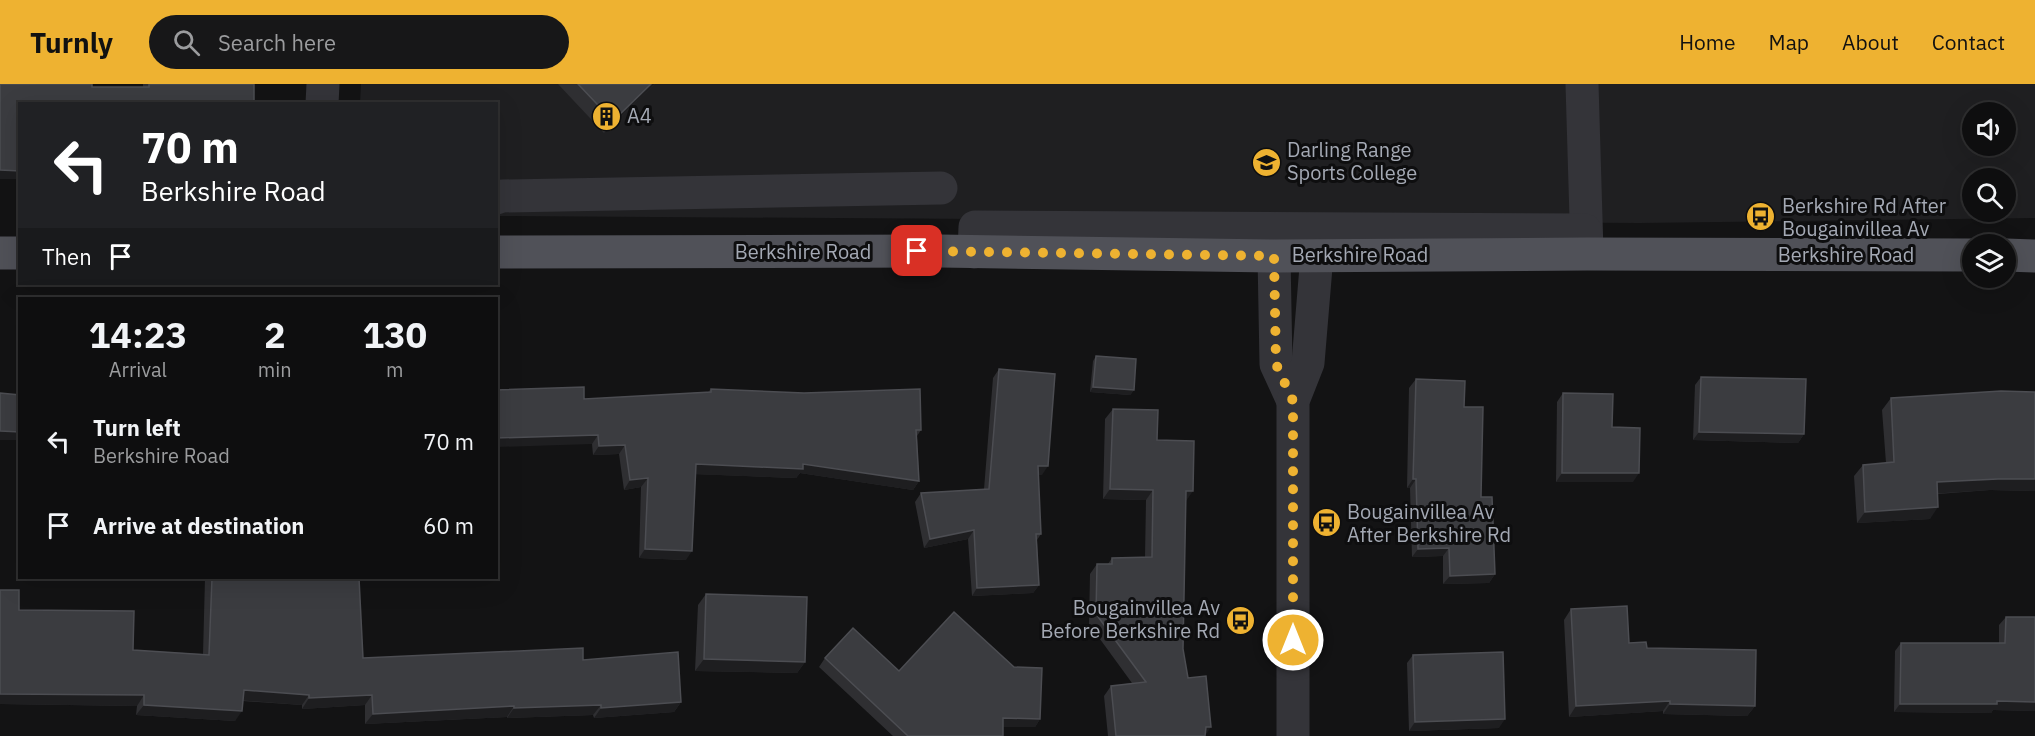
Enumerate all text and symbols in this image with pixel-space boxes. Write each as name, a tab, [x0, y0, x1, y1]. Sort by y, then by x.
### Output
search box	[149, 15, 569, 69]
text: Turnly	[30, 24, 113, 61]
icon: search	[170, 26, 203, 59]
text: Search here	[218, 28, 336, 57]
text: Home	[1679, 28, 1736, 56]
text: Map	[1769, 28, 1809, 56]
text: About	[1842, 28, 1899, 56]
text: Contact	[1932, 28, 2005, 56]
building icon: A4	[590, 100, 622, 132]
place label: A4	[627, 102, 652, 129]
map controls	[1962, 102, 2016, 288]
button: sound	[1962, 102, 2016, 156]
text: 70 m	[141, 120, 239, 175]
icon: left	[42, 126, 120, 204]
place label: Darling Range Sports College	[1287, 136, 1417, 186]
school or university icon: Darling Range Sports College	[1250, 146, 1282, 178]
button: search	[1962, 168, 2016, 222]
text: Berkshire Road	[141, 173, 326, 208]
place label: Berkshire Rd After Bougainvillea Av	[1782, 192, 1946, 242]
bus stop icon: Berkshire Rd After Bougainvillea Av	[1745, 201, 1777, 233]
pin	[891, 225, 942, 276]
icon: arrive	[900, 234, 933, 267]
button: layers	[1962, 234, 2016, 288]
street label: Berkshire Road	[735, 238, 871, 265]
icon: arrive	[104, 240, 137, 273]
street label: Berkshire Road	[1292, 241, 1428, 268]
street label: Berkshire Road	[1778, 241, 1914, 268]
text: Then	[42, 242, 92, 271]
text: 14:23	[89, 311, 187, 358]
text: 2	[264, 311, 286, 358]
text: 130	[362, 311, 427, 358]
text: Arrival	[109, 356, 167, 383]
text: min	[258, 356, 292, 383]
text: m	[386, 356, 404, 383]
text: Turn left	[93, 413, 181, 442]
icon: left	[42, 425, 75, 458]
text: 70 m	[423, 427, 474, 456]
text: Berkshire Road	[93, 442, 230, 469]
place label: Bougainvillea Av After Berkshire Rd	[1347, 498, 1511, 548]
bus stop icon: Bougainvillea Av After Berkshire Rd	[1310, 507, 1342, 539]
icon: arrive	[42, 509, 75, 542]
text: Arrive at destination	[93, 511, 304, 540]
text: 60 m	[423, 511, 474, 540]
place label: Bougainvillea Av Before Berkshire Rd	[1041, 594, 1220, 644]
bus stop icon: Bougainvillea Av Before Berkshire Rd	[1225, 604, 1257, 636]
position arrow	[1261, 608, 1325, 672]

